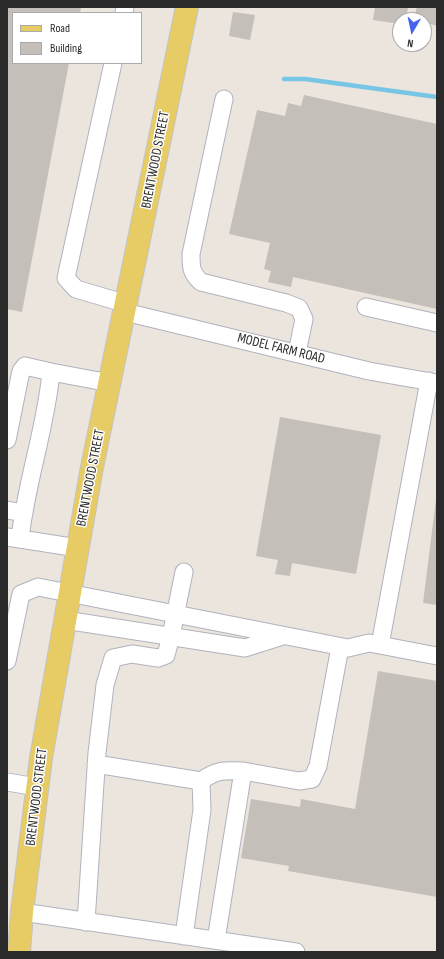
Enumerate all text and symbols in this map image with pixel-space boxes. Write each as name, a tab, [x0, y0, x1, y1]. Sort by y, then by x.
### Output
legend	[12, 12, 142, 64]
north arrow	[392, 12, 432, 52]
text: Road	[50, 21, 70, 36]
text: N	[406, 36, 414, 50]
text: Building	[50, 41, 82, 56]
street label: BRENTWOOD STREET	[138, 110, 174, 210]
street label: MODEL FARM ROAD	[236, 330, 326, 368]
street label: BRENTWOOD STREET	[73, 428, 109, 528]
street label: BRENTWOOD STREET	[23, 747, 51, 847]

